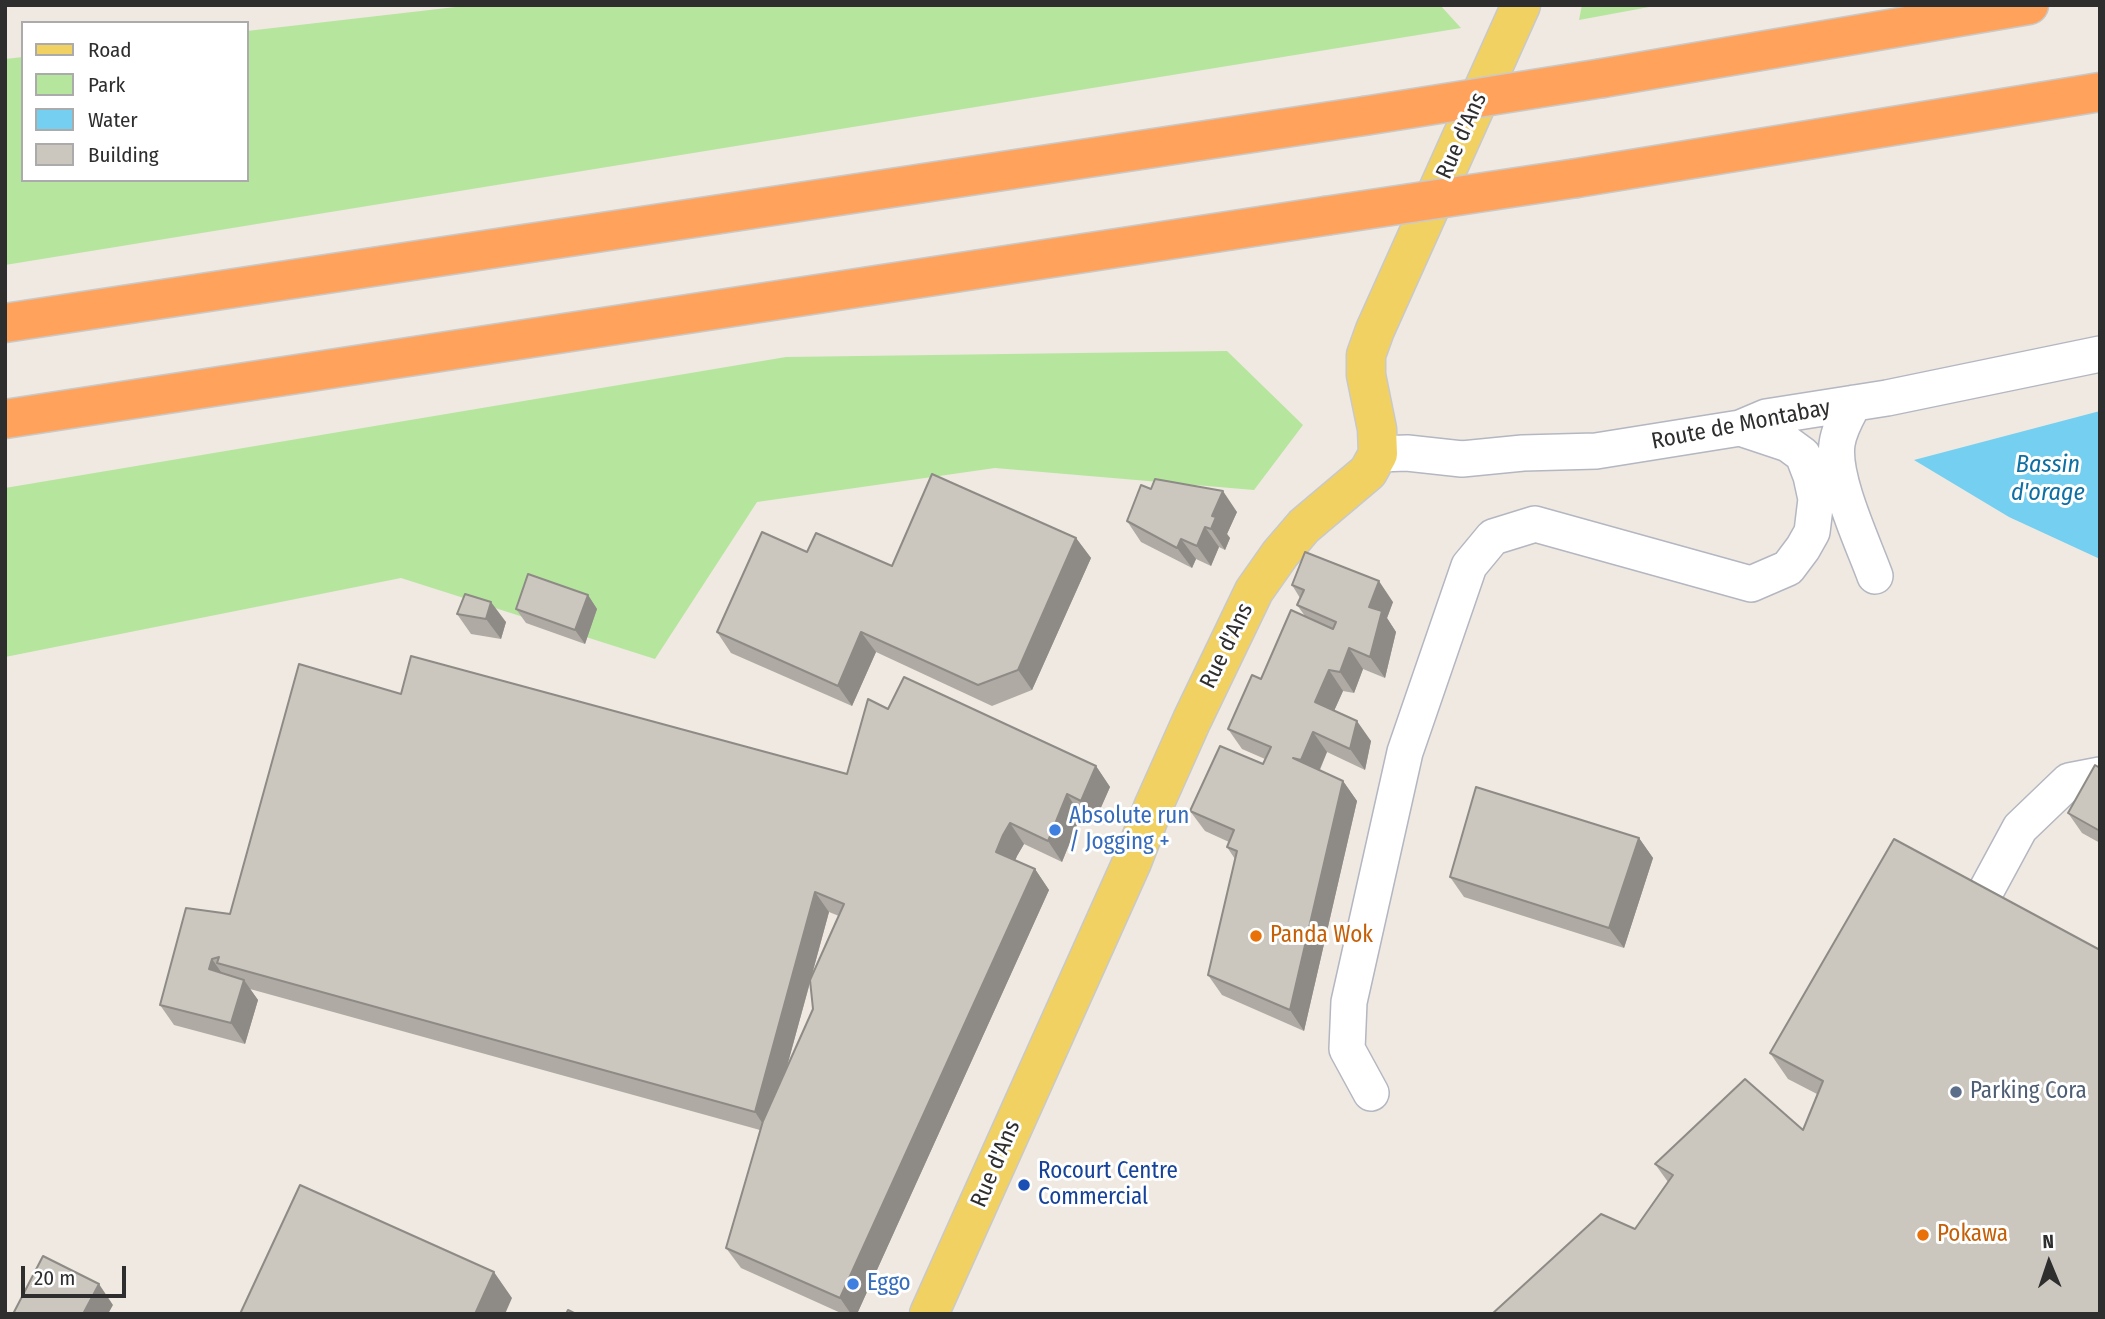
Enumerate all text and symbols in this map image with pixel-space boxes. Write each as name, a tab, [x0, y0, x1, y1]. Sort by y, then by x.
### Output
legend	[21, 21, 248, 182]
text: Road	[88, 37, 132, 63]
text: Park	[88, 72, 125, 98]
street label: Rue d'Ans	[1431, 89, 1493, 183]
text: Water	[88, 107, 138, 133]
text: Building	[88, 142, 159, 168]
street label: Route de Montabay	[1649, 394, 1833, 456]
water label: Bassin d'orage	[2011, 451, 2085, 507]
street label: Rue d'Ans	[1195, 599, 1259, 693]
place label: Absolute run / Jogging +	[1069, 803, 1189, 857]
marker: Absolute run / Jogging +	[1047, 822, 1063, 838]
place label: Panda Wok	[1270, 922, 1373, 950]
marker: Panda Wok	[1248, 928, 1264, 944]
place label: Parking Cora	[1970, 1078, 2087, 1106]
marker: Parking Cora	[1948, 1084, 1964, 1100]
street label: Rue d'Ans	[965, 1116, 1027, 1212]
place label: Rocourt Centre Commercial	[1038, 1158, 1178, 1212]
marker: Rocourt Centre Commercial	[1016, 1177, 1032, 1193]
place label: Pokawa	[1937, 1221, 2008, 1249]
marker: Pokawa	[1915, 1227, 1931, 1243]
north arrow	[2014, 1228, 2084, 1298]
text: N	[2042, 1230, 2054, 1253]
scale bar	[24, 1252, 130, 1296]
text: 20 m	[34, 1265, 75, 1291]
place label: Eggo	[867, 1270, 911, 1298]
marker: Eggo	[845, 1276, 861, 1292]

